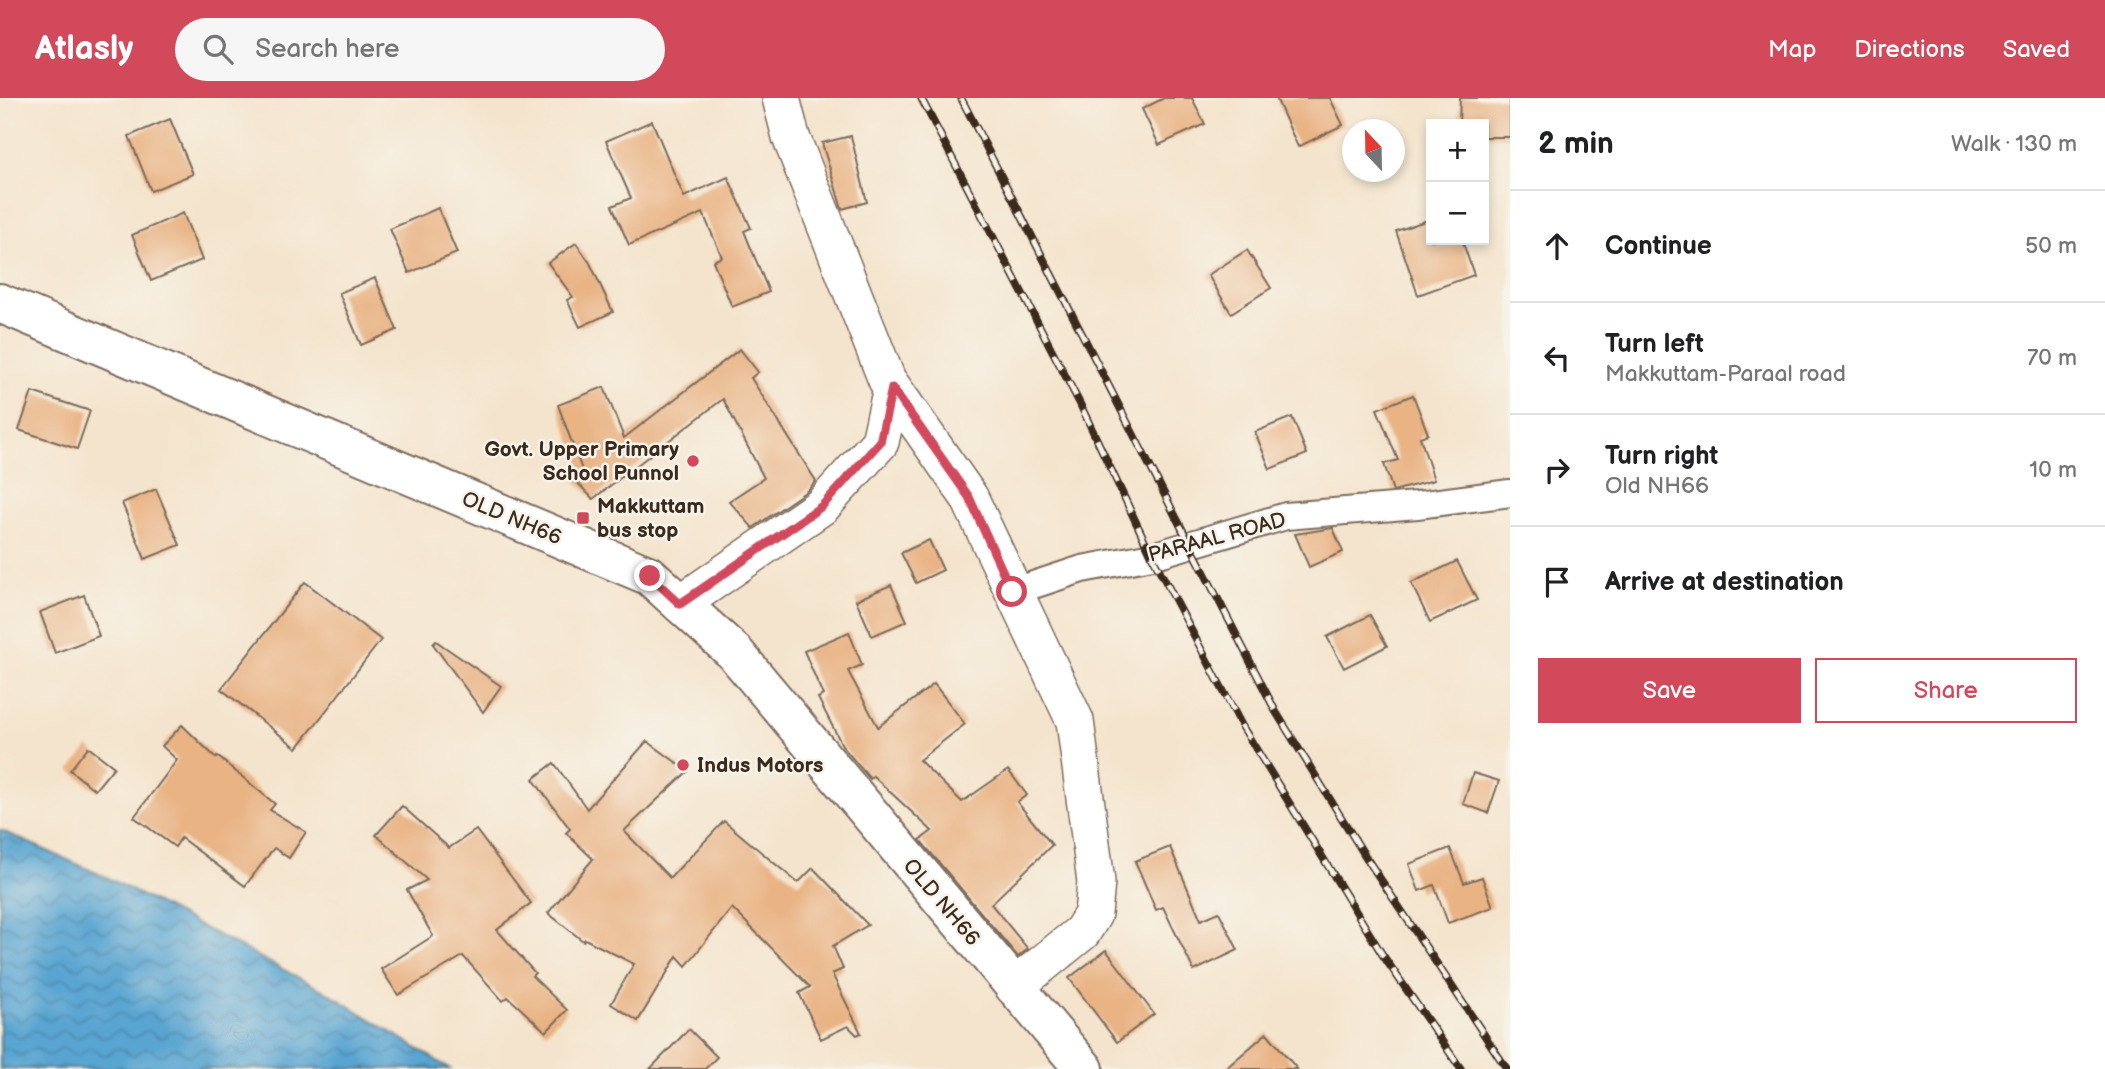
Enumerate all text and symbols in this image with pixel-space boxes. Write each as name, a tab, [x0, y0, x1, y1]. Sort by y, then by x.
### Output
search box	[175, 18, 665, 81]
text: Atlasly	[35, 29, 133, 69]
icon: search	[199, 30, 237, 68]
text: Search here	[255, 34, 399, 65]
text: Map	[1768, 35, 1816, 64]
text: Directions	[1854, 35, 1965, 64]
text: Saved	[2003, 35, 2070, 64]
north arrow	[1342, 119, 1405, 182]
map controls	[1426, 119, 1489, 245]
button: +	[1426, 119, 1489, 182]
text: 2 min	[1538, 126, 1614, 162]
text: Walk · 130 m	[1951, 130, 2077, 158]
button: −	[1426, 182, 1489, 245]
icon: ahead	[1538, 227, 1576, 265]
text: Continue	[1605, 231, 1712, 262]
text: 50 m	[2025, 232, 2077, 260]
text: Turn left	[1605, 329, 1704, 360]
icon: left	[1538, 339, 1576, 377]
text: 70 m	[2027, 344, 2077, 372]
text: Makkuttam-Paraal road	[1605, 360, 1846, 388]
place label: Govt. Upper Primary School Punnol	[484, 437, 679, 486]
text: Turn right	[1605, 441, 1718, 472]
icon: right	[1538, 451, 1576, 489]
marker: Govt. Upper Primary School Punnol	[685, 453, 701, 469]
text: 10 m	[2029, 456, 2077, 484]
text: Old NH66	[1605, 472, 1709, 500]
street label: OLD NH66	[458, 486, 566, 551]
place label: Makkuttam bus stop	[597, 494, 704, 543]
street label: PARAAL ROAD	[1146, 507, 1289, 568]
marker: Makkuttam bus stop	[575, 510, 591, 526]
route end	[634, 560, 665, 591]
icon: arrive	[1538, 563, 1576, 601]
text: Arrive at destination	[1605, 567, 1844, 598]
route start	[996, 576, 1027, 607]
button: Save	[1538, 658, 1801, 723]
button: Share	[1815, 658, 2077, 723]
place label: Indus Motors	[697, 753, 823, 778]
marker: Indus Motors	[675, 757, 691, 773]
street label: OLD NH66	[898, 854, 985, 951]

